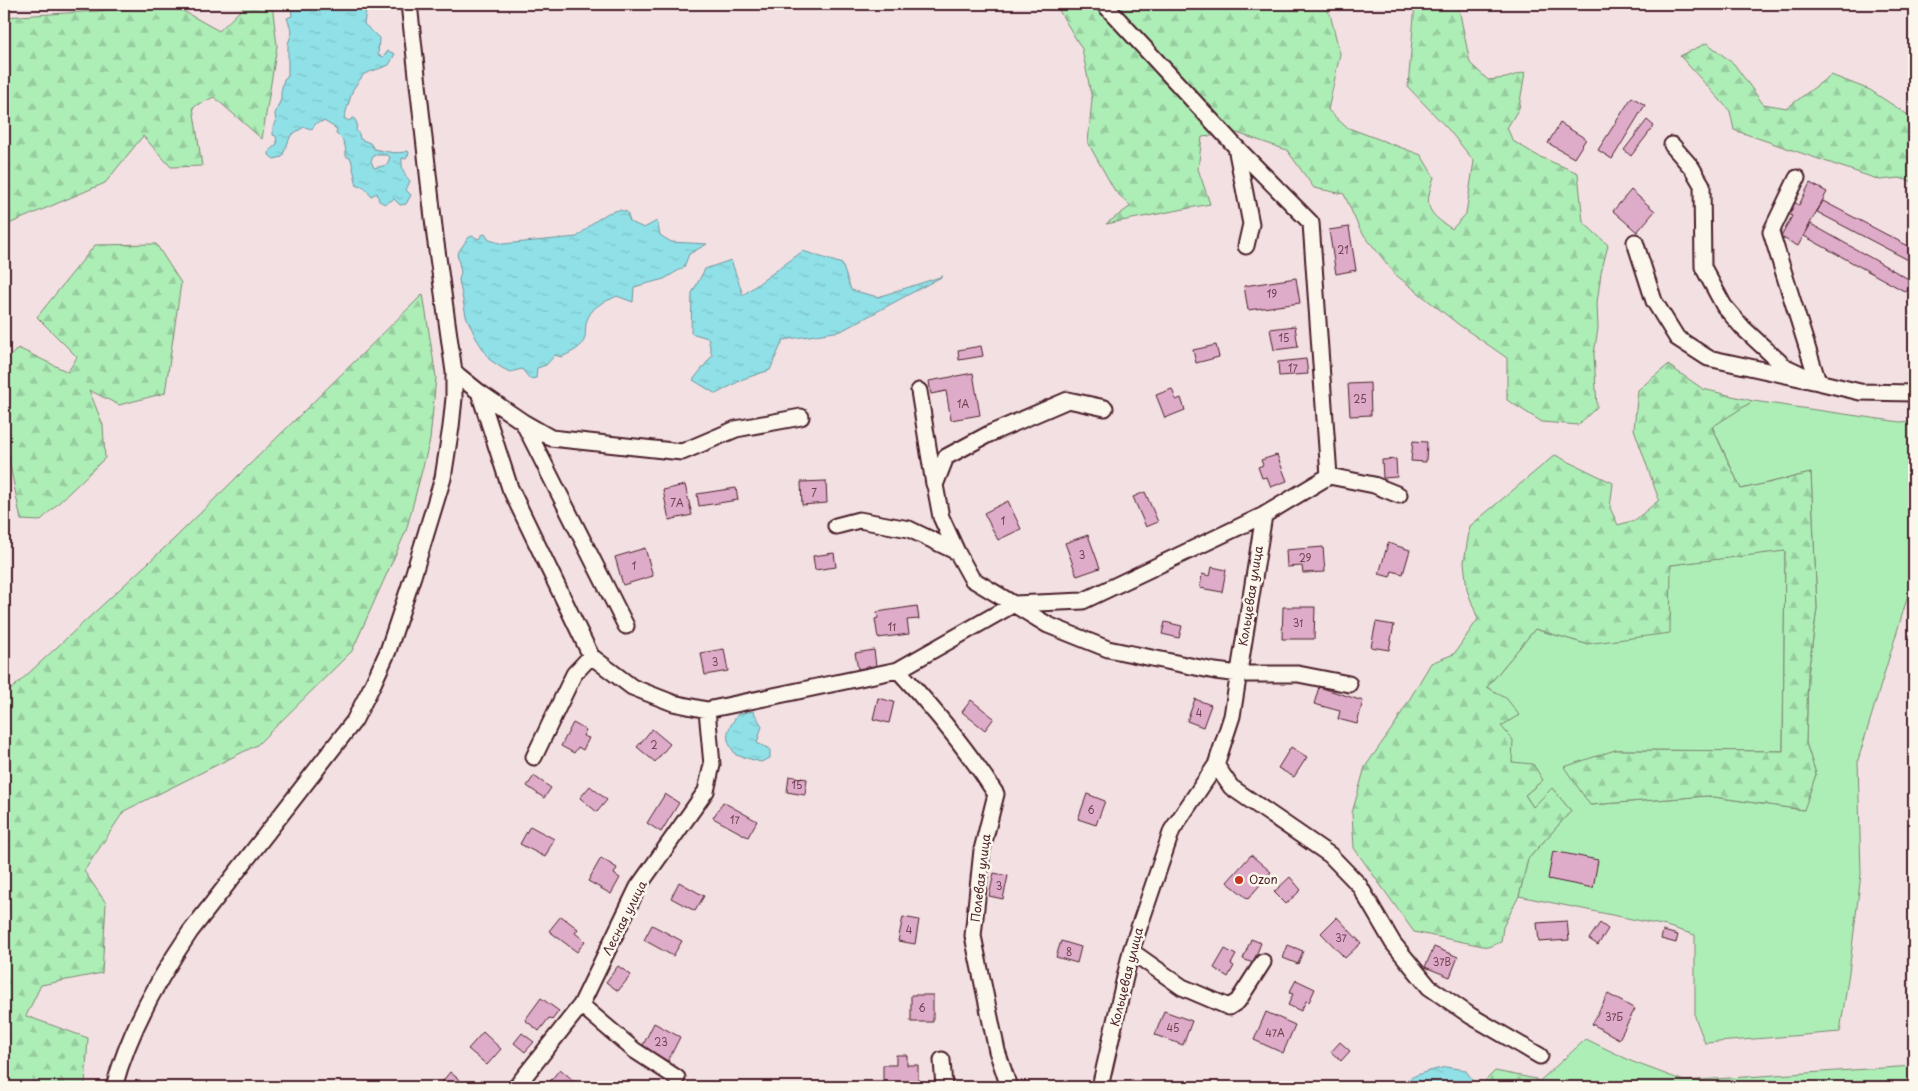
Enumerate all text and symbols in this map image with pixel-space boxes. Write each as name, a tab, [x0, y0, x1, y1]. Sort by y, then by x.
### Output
house number: 21	[1337, 242, 1349, 257]
house number: 19	[1267, 286, 1277, 301]
house number: 15	[1279, 330, 1289, 345]
house number: 17	[1288, 360, 1299, 375]
house number: 25	[1353, 391, 1367, 406]
house number: 1А	[957, 396, 969, 411]
house number: 7	[811, 485, 817, 500]
house number: 7А	[670, 495, 684, 510]
house number: 1	[1001, 513, 1005, 528]
street label: Кольцевая улица	[1233, 544, 1267, 647]
house number: 3	[1079, 547, 1085, 562]
house number: 29	[1299, 550, 1312, 565]
house number: 1	[632, 558, 636, 573]
house number: 31	[1293, 615, 1303, 630]
house number: 11	[888, 619, 896, 634]
house number: 3	[712, 654, 718, 669]
house number: 4	[1196, 705, 1203, 720]
house number: 2	[650, 737, 658, 752]
house number: 15	[792, 777, 802, 792]
house number: 6	[1087, 802, 1095, 817]
house number: 17	[730, 812, 741, 827]
street label: Полевая улица	[966, 832, 994, 923]
place label: Ozon	[1249, 870, 1278, 888]
marker: Ozon	[1233, 874, 1245, 886]
street label: Лесная улица	[598, 877, 651, 958]
house number: 3	[996, 878, 1002, 893]
house number: 4	[906, 922, 913, 937]
street label: Кольцевая улица	[1105, 925, 1147, 1028]
house number: 37	[1335, 930, 1348, 945]
house number: 8	[1066, 944, 1072, 959]
house number: 37В	[1433, 954, 1452, 969]
house number: 6	[918, 1000, 926, 1015]
house number: 37Б	[1605, 1009, 1624, 1024]
house number: 45	[1167, 1020, 1179, 1035]
house number: 47А	[1265, 1025, 1285, 1040]
house number: 23	[654, 1034, 668, 1049]

